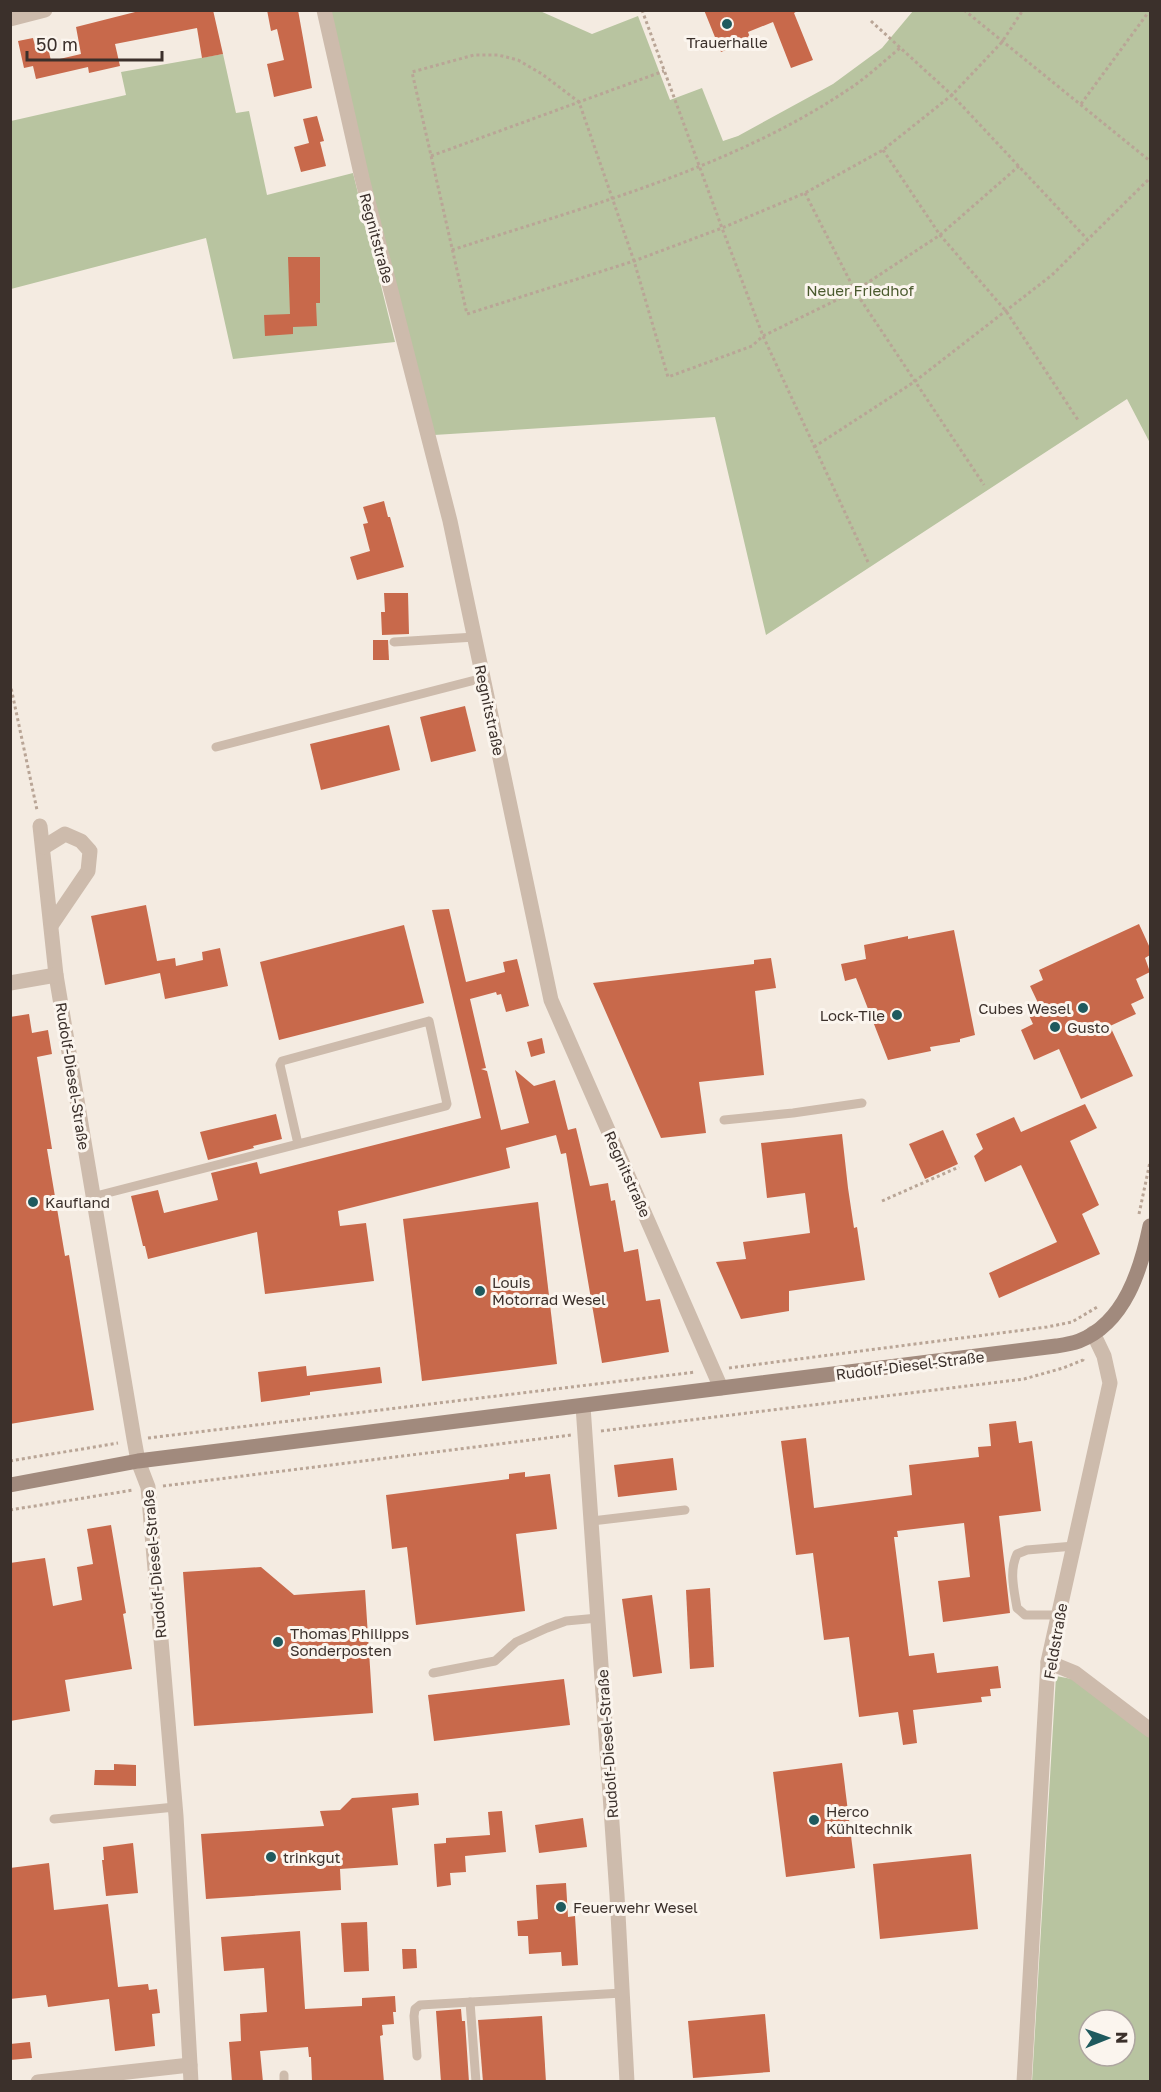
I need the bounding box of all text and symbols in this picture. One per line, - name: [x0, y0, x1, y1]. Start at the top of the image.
- marker: Trauerhalle: [720, 17, 734, 31]
- scale bar: [27, 24, 162, 62]
- text: 50 m: [36, 33, 78, 55]
- place label: Trauerhalle: [686, 33, 768, 51]
- street label: Regnitstraße: [356, 191, 398, 285]
- park label: Neuer Friedhof: [806, 281, 914, 299]
- street label: Regnitstraße: [472, 663, 509, 758]
- place label: Cubes Wesel: [978, 999, 1071, 1017]
- street label: Rudolf-Diesel-Straße: [52, 1001, 94, 1151]
- marker: Cubes Wesel: [1076, 1001, 1090, 1015]
- place label: Lock-Tile: [820, 1006, 885, 1024]
- marker: Lock-Tile: [890, 1008, 904, 1022]
- place label: Gusto: [1067, 1018, 1110, 1036]
- marker: Gusto: [1048, 1020, 1062, 1034]
- street label: Regnitstraße: [601, 1128, 655, 1220]
- place label: Kaufland: [45, 1193, 110, 1211]
- marker: Kaufland: [26, 1195, 40, 1209]
- place label: Louis Motorrad Wesel: [492, 1273, 606, 1308]
- marker: Louis Motorrad Wesel: [473, 1284, 487, 1298]
- street label: Rudolf-Diesel-Straße: [835, 1347, 986, 1383]
- street label: Rudolf-Diesel-Straße: [138, 1489, 169, 1639]
- street label: Feldstraße: [1039, 1601, 1071, 1680]
- place label: Thomas Philipps Sonderposten: [290, 1624, 409, 1659]
- marker: Thomas Philipps Sonderposten: [271, 1635, 285, 1649]
- street label: Rudolf-Diesel-Straße: [593, 1669, 621, 1819]
- place label: Herco Kühltechnik: [826, 1802, 913, 1837]
- marker: Herco Kühltechnik: [807, 1813, 821, 1827]
- place label: trinkgut: [283, 1848, 341, 1866]
- marker: trinkgut: [264, 1850, 278, 1864]
- place label: Feuerwehr Wesel: [573, 1898, 698, 1916]
- marker: Feuerwehr Wesel: [554, 1900, 568, 1914]
- north arrow: [1077, 2008, 1137, 2068]
- text: N: [1112, 2031, 1132, 2044]

